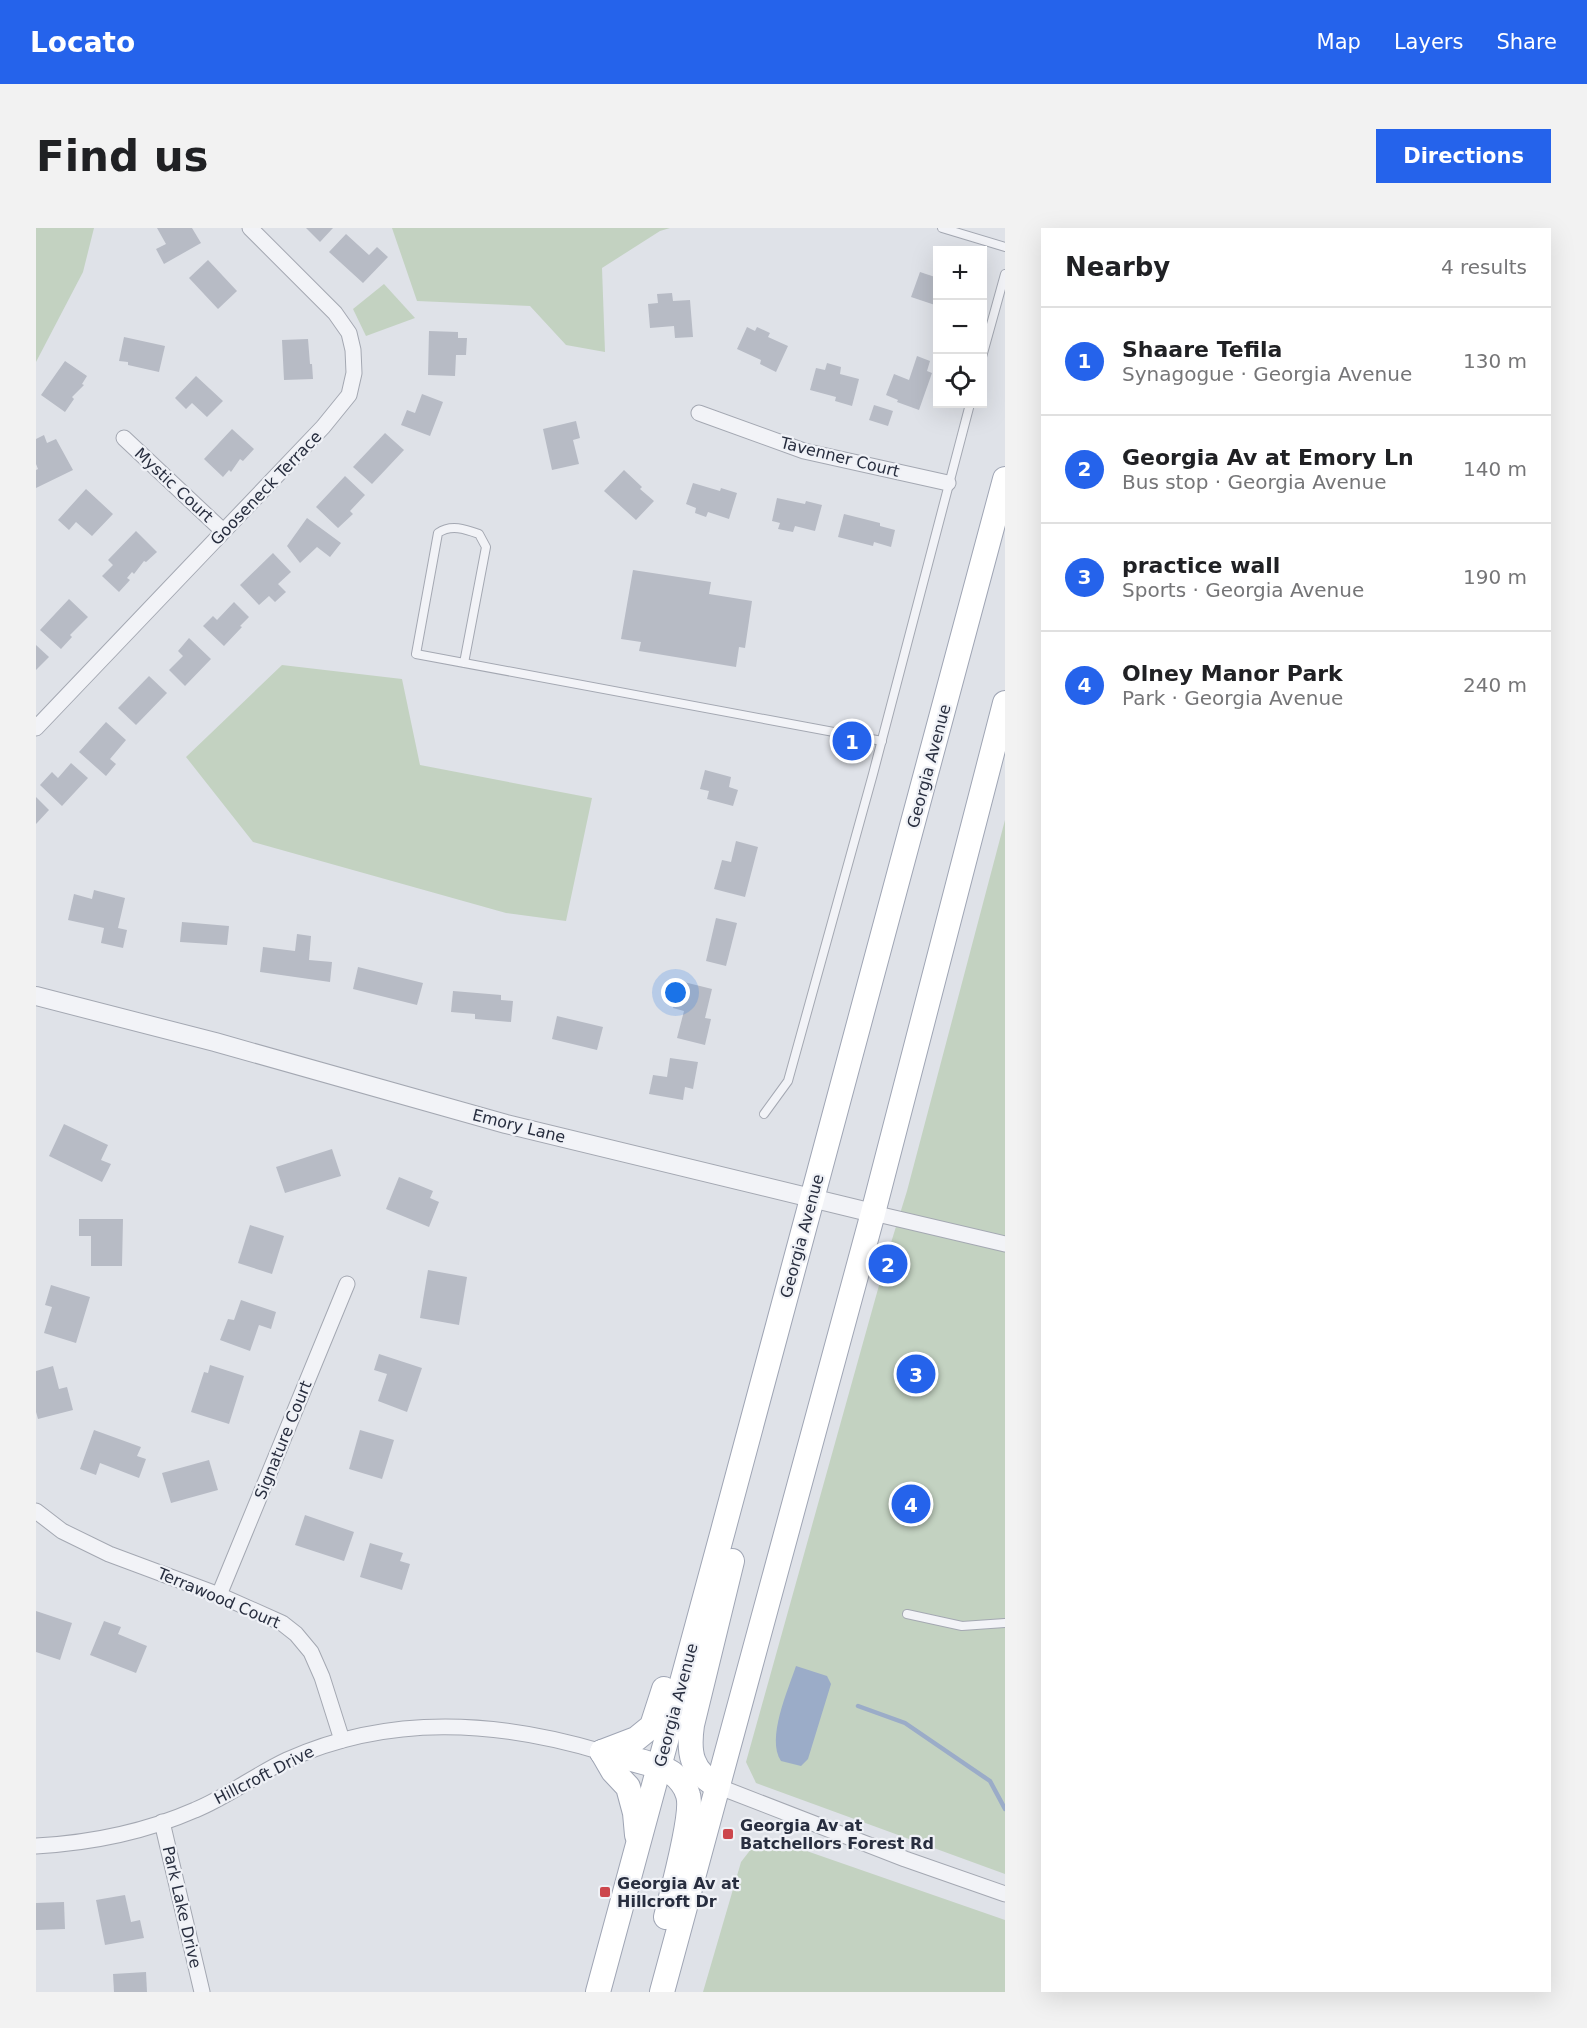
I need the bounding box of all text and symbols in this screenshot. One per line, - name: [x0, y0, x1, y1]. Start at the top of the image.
- text: Locato: [30, 26, 135, 59]
- text: Map: [1317, 30, 1361, 54]
- text: Layers: [1394, 30, 1463, 54]
- text: Share: [1496, 30, 1557, 54]
- button: Directions: [1376, 129, 1551, 183]
- text: Find us: [36, 132, 209, 181]
- map controls: [933, 246, 987, 408]
- button: +: [933, 246, 987, 300]
- text: Nearby: [1065, 252, 1170, 282]
- text: 4 results: [1441, 255, 1527, 279]
- button: −: [933, 300, 987, 354]
- text: Shaare Tefila: [1122, 337, 1282, 362]
- text: 1: [1078, 349, 1091, 373]
- text: 130 m: [1463, 349, 1527, 373]
- button: locate: [933, 354, 987, 408]
- text: Synagogue · Georgia Avenue: [1122, 362, 1412, 386]
- street label: Gooseneck Terrace: [207, 427, 325, 549]
- street label: Tavenner Court: [778, 433, 901, 481]
- street label: Mystic Court: [131, 444, 217, 526]
- text: Georgia Av at Emory Ln: [1122, 445, 1414, 470]
- text: 2: [1078, 457, 1091, 481]
- text: 140 m: [1463, 457, 1527, 481]
- text: Bus stop · Georgia Avenue: [1122, 470, 1387, 494]
- text: practice wall: [1122, 553, 1280, 578]
- text: 3: [1078, 565, 1091, 589]
- text: 190 m: [1463, 565, 1527, 589]
- text: Sports · Georgia Avenue: [1122, 578, 1364, 602]
- text: Olney Manor Park: [1122, 661, 1343, 686]
- text: 4: [1078, 673, 1091, 697]
- text: 240 m: [1463, 673, 1527, 697]
- text: Park · Georgia Avenue: [1122, 686, 1343, 710]
- street label: Georgia Avenue: [903, 702, 955, 830]
- pin: 1: [832, 718, 872, 764]
- your location: [661, 978, 690, 1007]
- street label: Emory Lane: [470, 1105, 568, 1147]
- street label: Georgia Avenue: [776, 1172, 828, 1300]
- pin: 2: [868, 1242, 908, 1286]
- pin: 3: [896, 1352, 936, 1396]
- street label: Signature Court: [251, 1378, 315, 1502]
- pin: 4: [892, 1482, 930, 1526]
- street label: Terrawood Court: [154, 1563, 283, 1632]
- street label: Georgia Avenue: [650, 1641, 702, 1769]
- street label: Hillcroft Drive: [211, 1742, 317, 1808]
- place label: Georgia Av at Batchellors Forest Rd: [740, 1816, 934, 1853]
- marker: Georgia Av at Batchellors Forest Rd: [721, 1827, 735, 1841]
- street label: Park Lake Drive: [159, 1844, 205, 1970]
- place label: Georgia Av at Hillcroft Dr: [617, 1874, 740, 1911]
- marker: Georgia Av at Hillcroft Dr: [598, 1885, 612, 1899]

